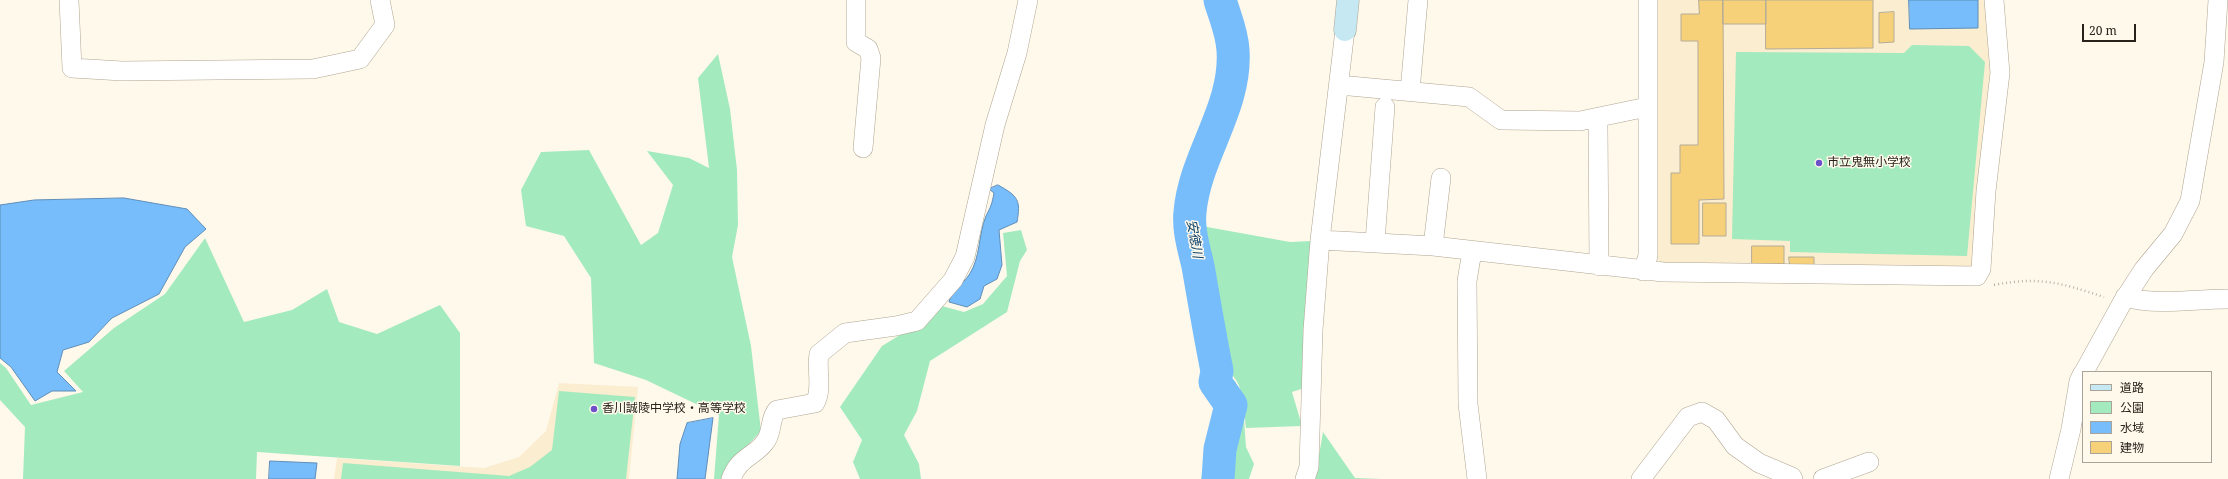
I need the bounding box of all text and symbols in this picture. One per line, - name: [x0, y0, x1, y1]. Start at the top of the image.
- scale bar: [2084, 16, 2138, 42]
- text: 20 m: [2089, 22, 2117, 39]
- place label: 市立鬼無小学校: [1827, 156, 1911, 170]
- marker: 市立鬼無小学校: [1814, 158, 1824, 168]
- water label: 安徳川: [1183, 218, 1205, 260]
- legend: [2082, 371, 2212, 463]
- text: 道路: [2120, 379, 2144, 396]
- text: 公園: [2120, 399, 2144, 416]
- place label: 香川誠陵中学校・高等学校: [602, 402, 746, 416]
- marker: 香川誠陵中学校・高等学校: [589, 404, 599, 414]
- text: 水域: [2120, 419, 2144, 436]
- text: 建物: [2120, 439, 2144, 456]

